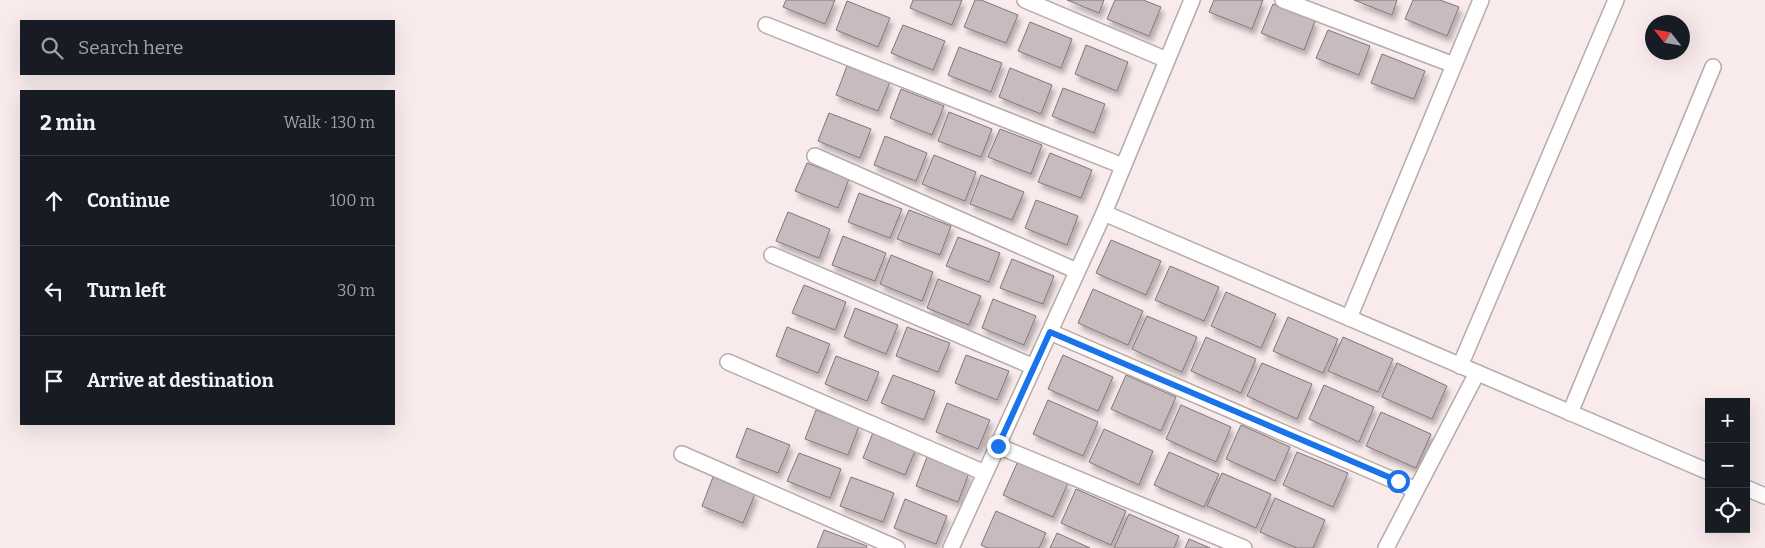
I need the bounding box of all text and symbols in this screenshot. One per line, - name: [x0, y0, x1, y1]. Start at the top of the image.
- north arrow: [1645, 15, 1690, 60]
- search box: [20, 20, 395, 75]
- icon: search: [38, 34, 66, 62]
- text: Search here: [78, 36, 183, 59]
- text: 2 min: [40, 110, 96, 136]
- text: Walk · 130 m: [283, 113, 375, 132]
- icon: ahead: [40, 187, 68, 215]
- text: Continue: [87, 189, 170, 212]
- text: 100 m: [330, 191, 375, 210]
- icon: left: [40, 277, 68, 305]
- text: Turn left: [87, 279, 166, 302]
- text: 30 m: [337, 281, 375, 300]
- icon: arrive: [40, 367, 68, 395]
- text: Arrive at destination: [87, 369, 274, 392]
- map controls: [1705, 398, 1750, 533]
- button: +: [1705, 398, 1750, 443]
- route end: [987, 435, 1010, 458]
- button: −: [1705, 443, 1750, 488]
- route start: [1387, 470, 1410, 493]
- button: locate: [1705, 488, 1750, 533]

